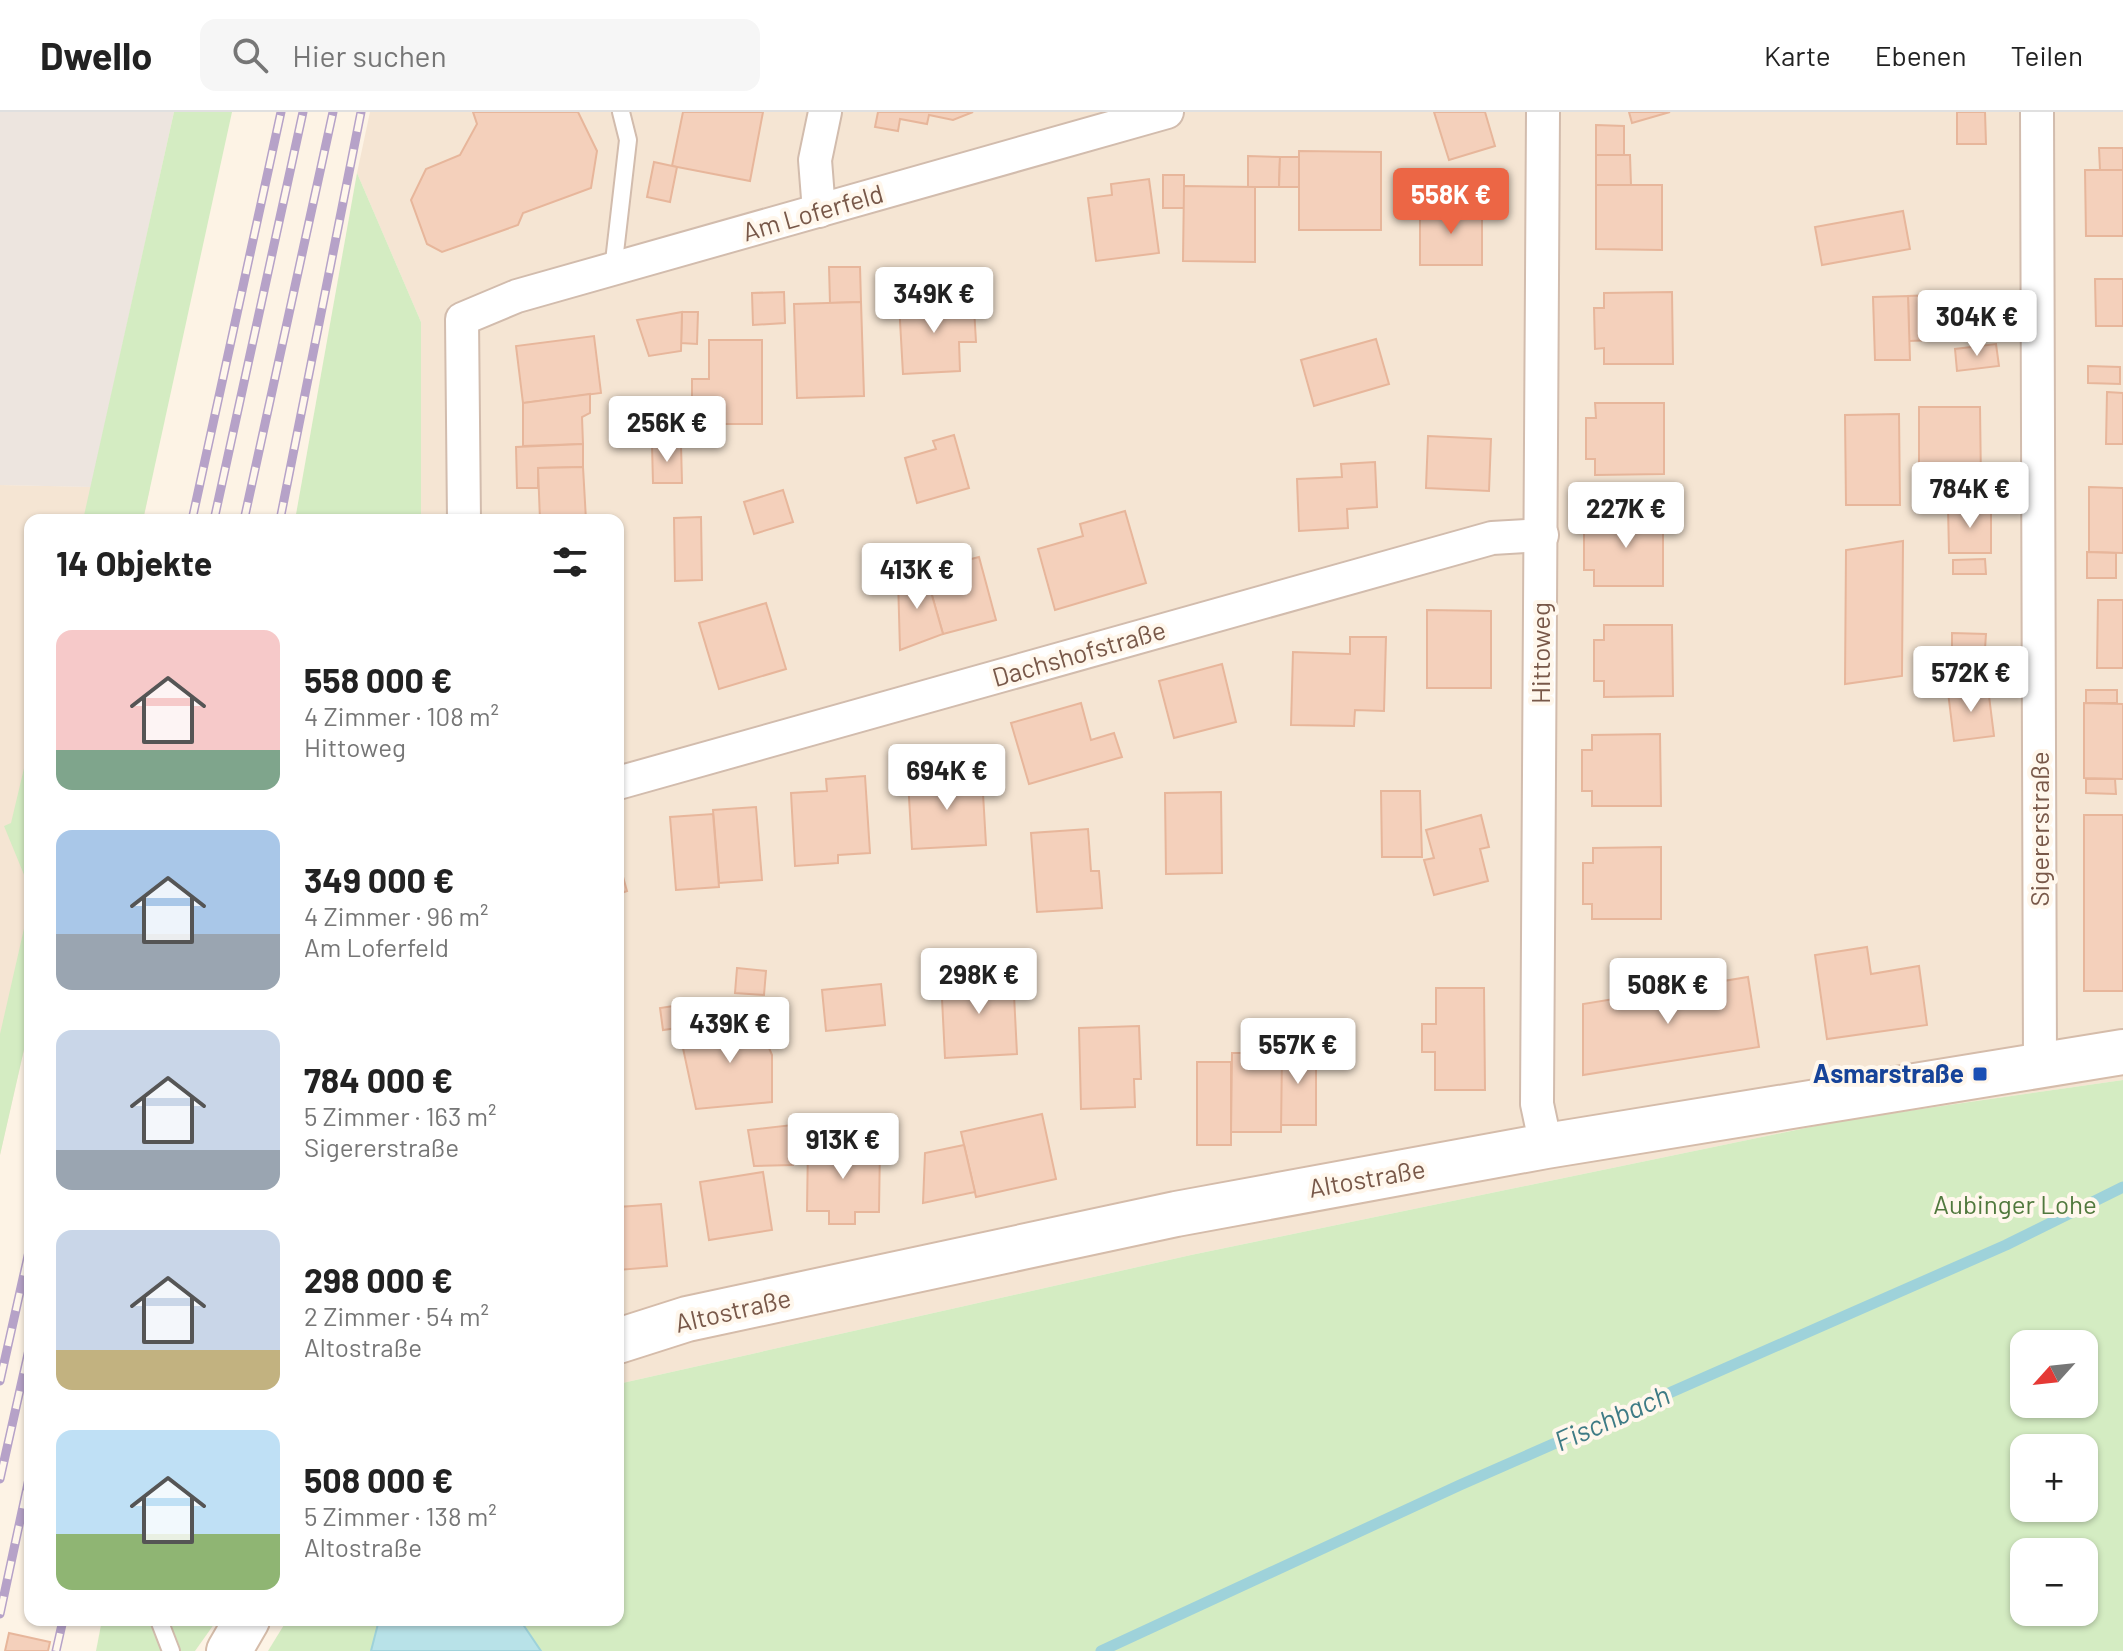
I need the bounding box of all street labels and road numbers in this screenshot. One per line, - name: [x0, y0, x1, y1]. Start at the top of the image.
- street label: Am Loferfeld: [739, 177, 887, 246]
- street label: Hittoweg: [1524, 602, 1555, 704]
- street label: Dachshofstraße: [988, 613, 1169, 692]
- street label: Sigererstraße: [2023, 751, 2054, 907]
- street label: Altostraße: [1306, 1152, 1428, 1203]
- street label: Altostraße: [672, 1281, 794, 1338]

